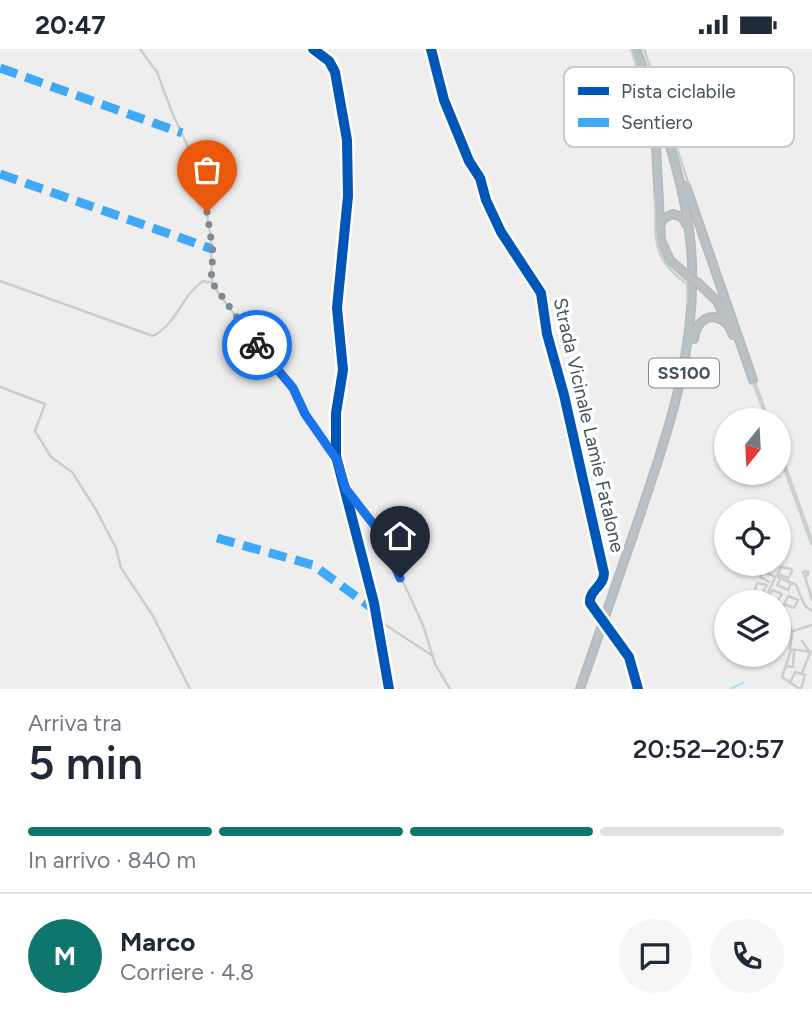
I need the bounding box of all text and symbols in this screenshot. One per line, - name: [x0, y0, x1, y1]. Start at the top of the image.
- text: 20:47: [35, 9, 106, 41]
- legend: [564, 67, 794, 147]
- text: Pista ciclabile: [621, 80, 736, 103]
- text: Sentiero: [621, 111, 693, 134]
- pin: [177, 140, 237, 212]
- icon: bag: [188, 151, 226, 189]
- street label: Strada Vicinale Lamie Fatalone: [549, 296, 629, 554]
- courier: [222, 310, 292, 380]
- icon: bike: [238, 326, 276, 364]
- road number: SS100: [649, 359, 719, 387]
- north arrow: [714, 408, 791, 485]
- map controls: [714, 408, 791, 667]
- button: locate: [714, 499, 791, 576]
- pin: [370, 506, 430, 578]
- icon: home: [381, 517, 419, 555]
- button: layers: [714, 590, 791, 667]
- text: Arriva tra: [28, 709, 122, 737]
- text: 20:52–20:57: [633, 733, 784, 765]
- text: 5 min: [28, 735, 143, 791]
- text: In arrivo · 840 m: [28, 846, 196, 874]
- button: chat: [618, 919, 692, 993]
- button: phone: [710, 919, 784, 993]
- text: Marco: [120, 926, 195, 958]
- text: M: [54, 940, 76, 972]
- text: Corriere · 4.8: [120, 958, 254, 986]

